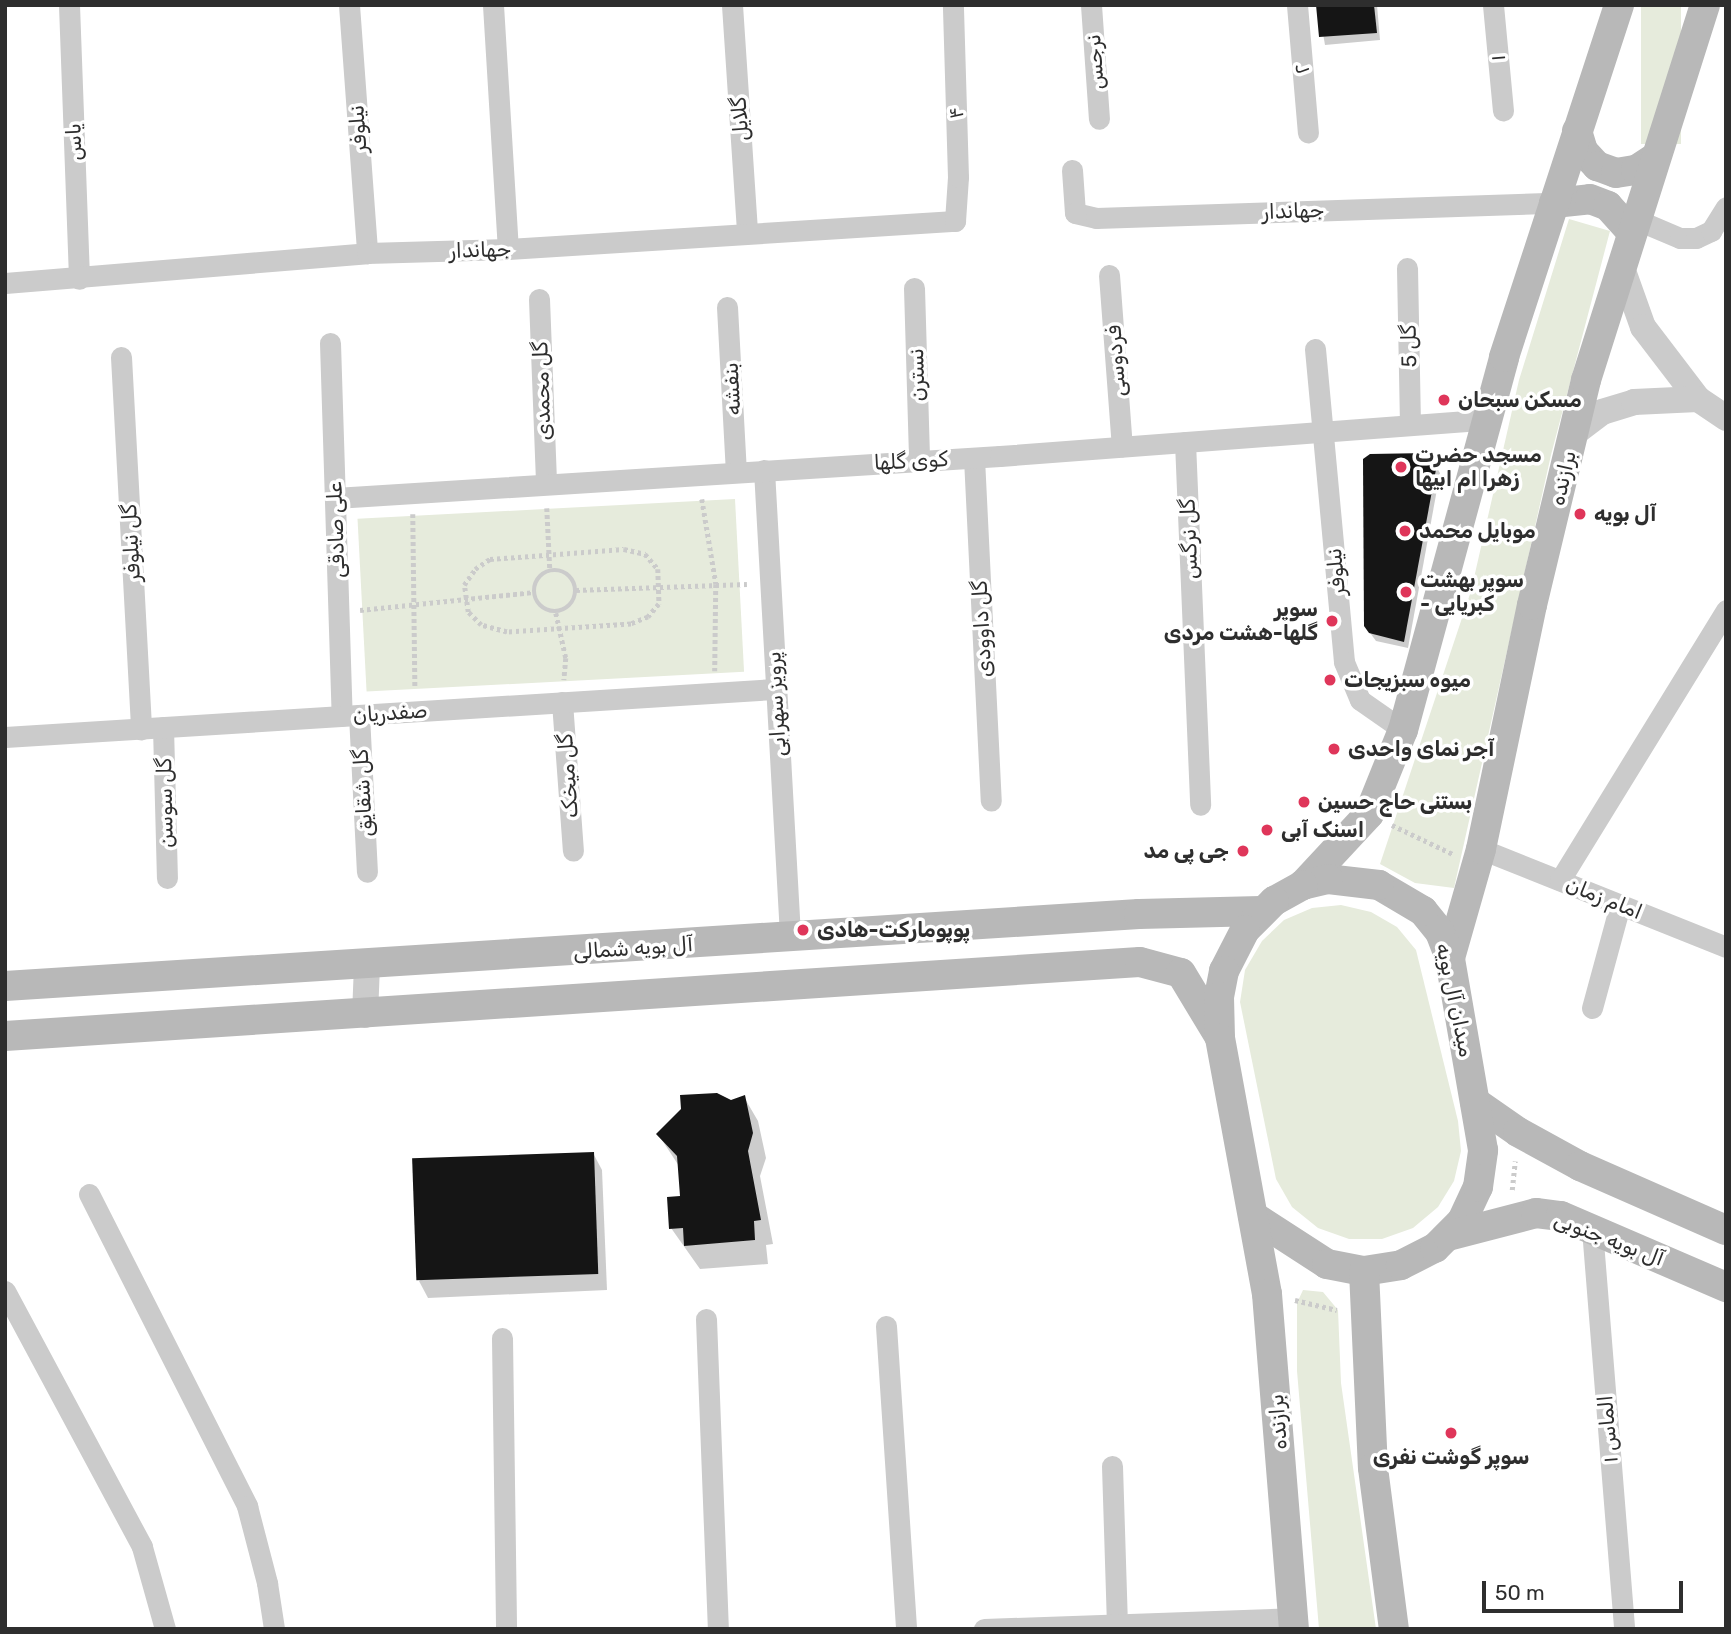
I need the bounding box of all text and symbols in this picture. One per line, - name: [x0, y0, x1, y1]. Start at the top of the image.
- street label: نرجس: [1080, 33, 1110, 91]
- street label: ۱: [1485, 54, 1511, 62]
- street label: ۲: [1289, 63, 1315, 75]
- street label: گلایل: [726, 96, 754, 142]
- street label: نیلوفر: [344, 104, 372, 154]
- street label: ۴: [943, 107, 969, 119]
- street label: یاس: [61, 123, 87, 161]
- street label: جهاندار: [1261, 197, 1325, 225]
- street label: جهاندار: [448, 236, 512, 264]
- street label: فردوسی: [1101, 324, 1131, 398]
- street label: گل 5: [1396, 324, 1422, 368]
- street label: گل محمدی: [528, 341, 556, 441]
- street label: نسترن: [903, 348, 931, 402]
- street label: بنفشه: [718, 362, 746, 416]
- place label: مسکن سبحان: [1458, 387, 1582, 413]
- marker: مسکن سبحان: [1436, 392, 1452, 408]
- place label: مسجد حضرت زهرا ام ابیها: [1415, 442, 1542, 492]
- street label: کوی گلها: [873, 446, 949, 476]
- street label: برازنده: [1544, 448, 1582, 508]
- marker: مسجد حضرت زهرا ام ابیها: [1393, 459, 1409, 475]
- street label: علی صادقی: [322, 481, 350, 579]
- street label: گل نرگس: [1175, 498, 1203, 580]
- place label: آل بویه: [1594, 501, 1656, 527]
- street label: گل نیلوفر: [116, 503, 146, 583]
- marker: آل بویه: [1572, 506, 1588, 522]
- place label: موبایل محمد: [1419, 518, 1536, 544]
- marker: موبایل محمد: [1397, 523, 1413, 539]
- street label: نیلوفر: [1321, 547, 1351, 597]
- place label: سوپر بهشت - کبریایی: [1420, 567, 1524, 617]
- street label: گل داوودی: [967, 580, 997, 678]
- marker: سوپر بهشت - کبریایی: [1398, 584, 1414, 600]
- place label: سوپر گلها-هشت مردی: [1164, 596, 1318, 646]
- marker: سوپر گلها-هشت مردی: [1324, 613, 1340, 629]
- street label: پرویز سهرابی: [761, 651, 791, 757]
- place label: میوه سبزیجات: [1344, 667, 1471, 693]
- marker: میوه سبزیجات: [1322, 672, 1338, 688]
- street label: صفدریان: [352, 698, 428, 728]
- street label: گل میخک: [552, 733, 584, 819]
- place label: آجر نمای واحدی: [1348, 736, 1495, 762]
- marker: آجر نمای واحدی: [1326, 741, 1342, 757]
- street label: گل شقایق: [348, 748, 378, 838]
- street label: گل سوسن: [152, 758, 178, 848]
- place label: بستنی حاج حسین: [1318, 789, 1472, 815]
- marker: بستنی حاج حسین: [1296, 794, 1312, 810]
- place label: اسنک آبی: [1281, 817, 1364, 843]
- marker: اسنک آبی: [1259, 822, 1275, 838]
- place label: جی پی مد: [1144, 838, 1229, 864]
- marker: جی پی مد: [1235, 843, 1251, 859]
- street label: امام زمان: [1562, 871, 1646, 925]
- place label: پوپومارکت-هادی: [817, 917, 970, 943]
- marker: پوپومارکت-هادی: [795, 922, 811, 938]
- street label: آل بویه شمالی: [572, 931, 694, 965]
- street label: میدان آل بویه: [1431, 941, 1479, 1059]
- street label: آل بویه جنوبی: [1550, 1206, 1668, 1272]
- street label: برازنده: [1263, 1393, 1293, 1451]
- street label: الماس ۱: [1592, 1394, 1624, 1464]
- marker: سوپر گوشت نفری: [1443, 1425, 1459, 1441]
- place label: سوپر گوشت نفری: [1373, 1444, 1529, 1470]
- scale bar: [1486, 1568, 1687, 1612]
- text: 50 m: [1495, 1580, 1545, 1605]

